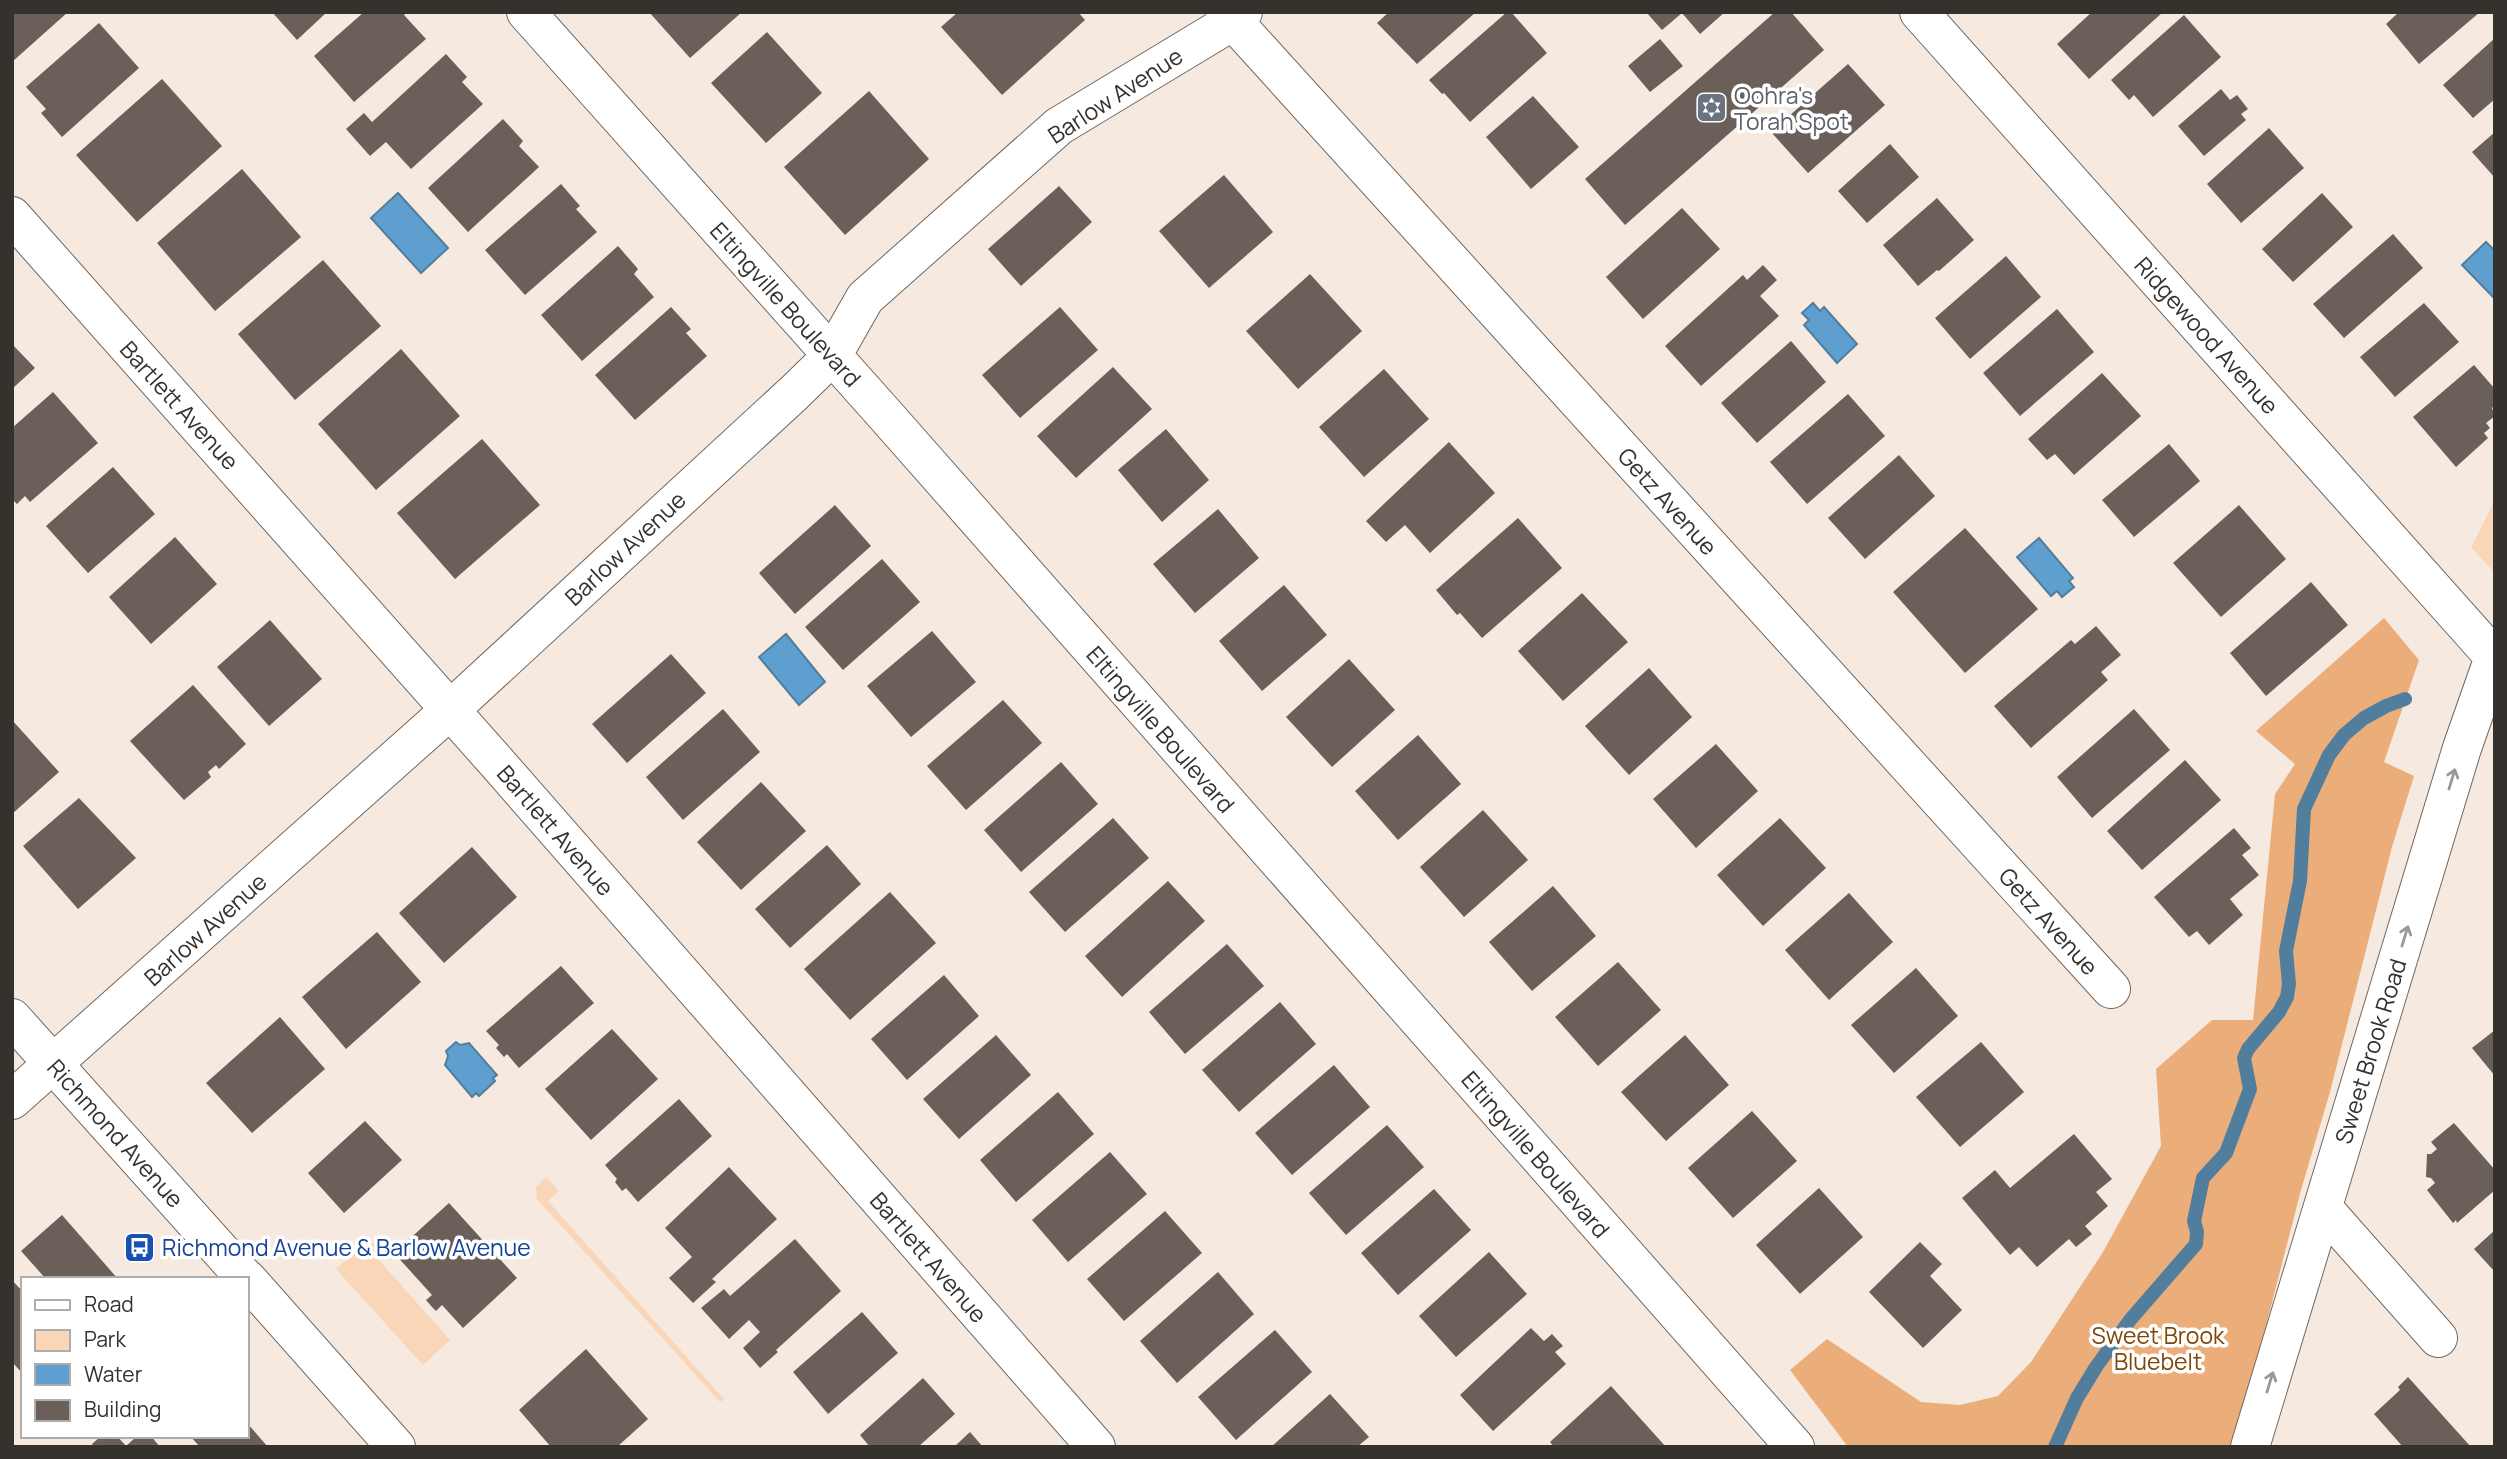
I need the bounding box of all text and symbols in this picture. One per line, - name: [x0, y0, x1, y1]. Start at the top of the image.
- street label: Barlow Avenue: [1041, 39, 1189, 151]
- place label: Oohra's Torah Spot: [1734, 79, 1849, 137]
- synagogue icon: Oohra's Torah Spot: [1694, 91, 1728, 125]
- street label: Eltingville Boulevard: [703, 215, 869, 393]
- street label: Ridgewood Avenue: [2128, 249, 2286, 421]
- street label: Bartlett Avenue: [113, 334, 247, 476]
- street label: Getz Avenue: [1611, 440, 1725, 562]
- street label: Barlow Avenue: [558, 484, 692, 612]
- street label: Eltingville Boulevard: [1080, 639, 1242, 819]
- street label: Bartlett Avenue: [490, 758, 622, 902]
- one-way arrow: [2447, 768, 2460, 790]
- street label: Getz Avenue: [1992, 860, 2106, 982]
- street label: Barlow Avenue: [137, 865, 273, 993]
- one-way arrow: [2400, 925, 2413, 947]
- street label: Sweet Brook Road: [2327, 955, 2413, 1147]
- street label: Richmond Avenue: [41, 1052, 191, 1214]
- street label: Eltingville Boulevard: [1455, 1064, 1617, 1244]
- street label: Bartlett Avenue: [863, 1185, 995, 1329]
- bus stop icon: Richmond Avenue & Barlow Avenue: [122, 1230, 156, 1264]
- place label: Richmond Avenue & Barlow Avenue: [162, 1231, 531, 1263]
- legend: [21, 1277, 248, 1438]
- text: Road: [84, 1290, 134, 1318]
- park label: Sweet Brook Bluebelt: [2092, 1319, 2225, 1377]
- text: Park: [84, 1325, 126, 1353]
- text: Water: [84, 1360, 143, 1388]
- one-way arrow: [2265, 1371, 2278, 1393]
- text: Building: [84, 1395, 161, 1423]

